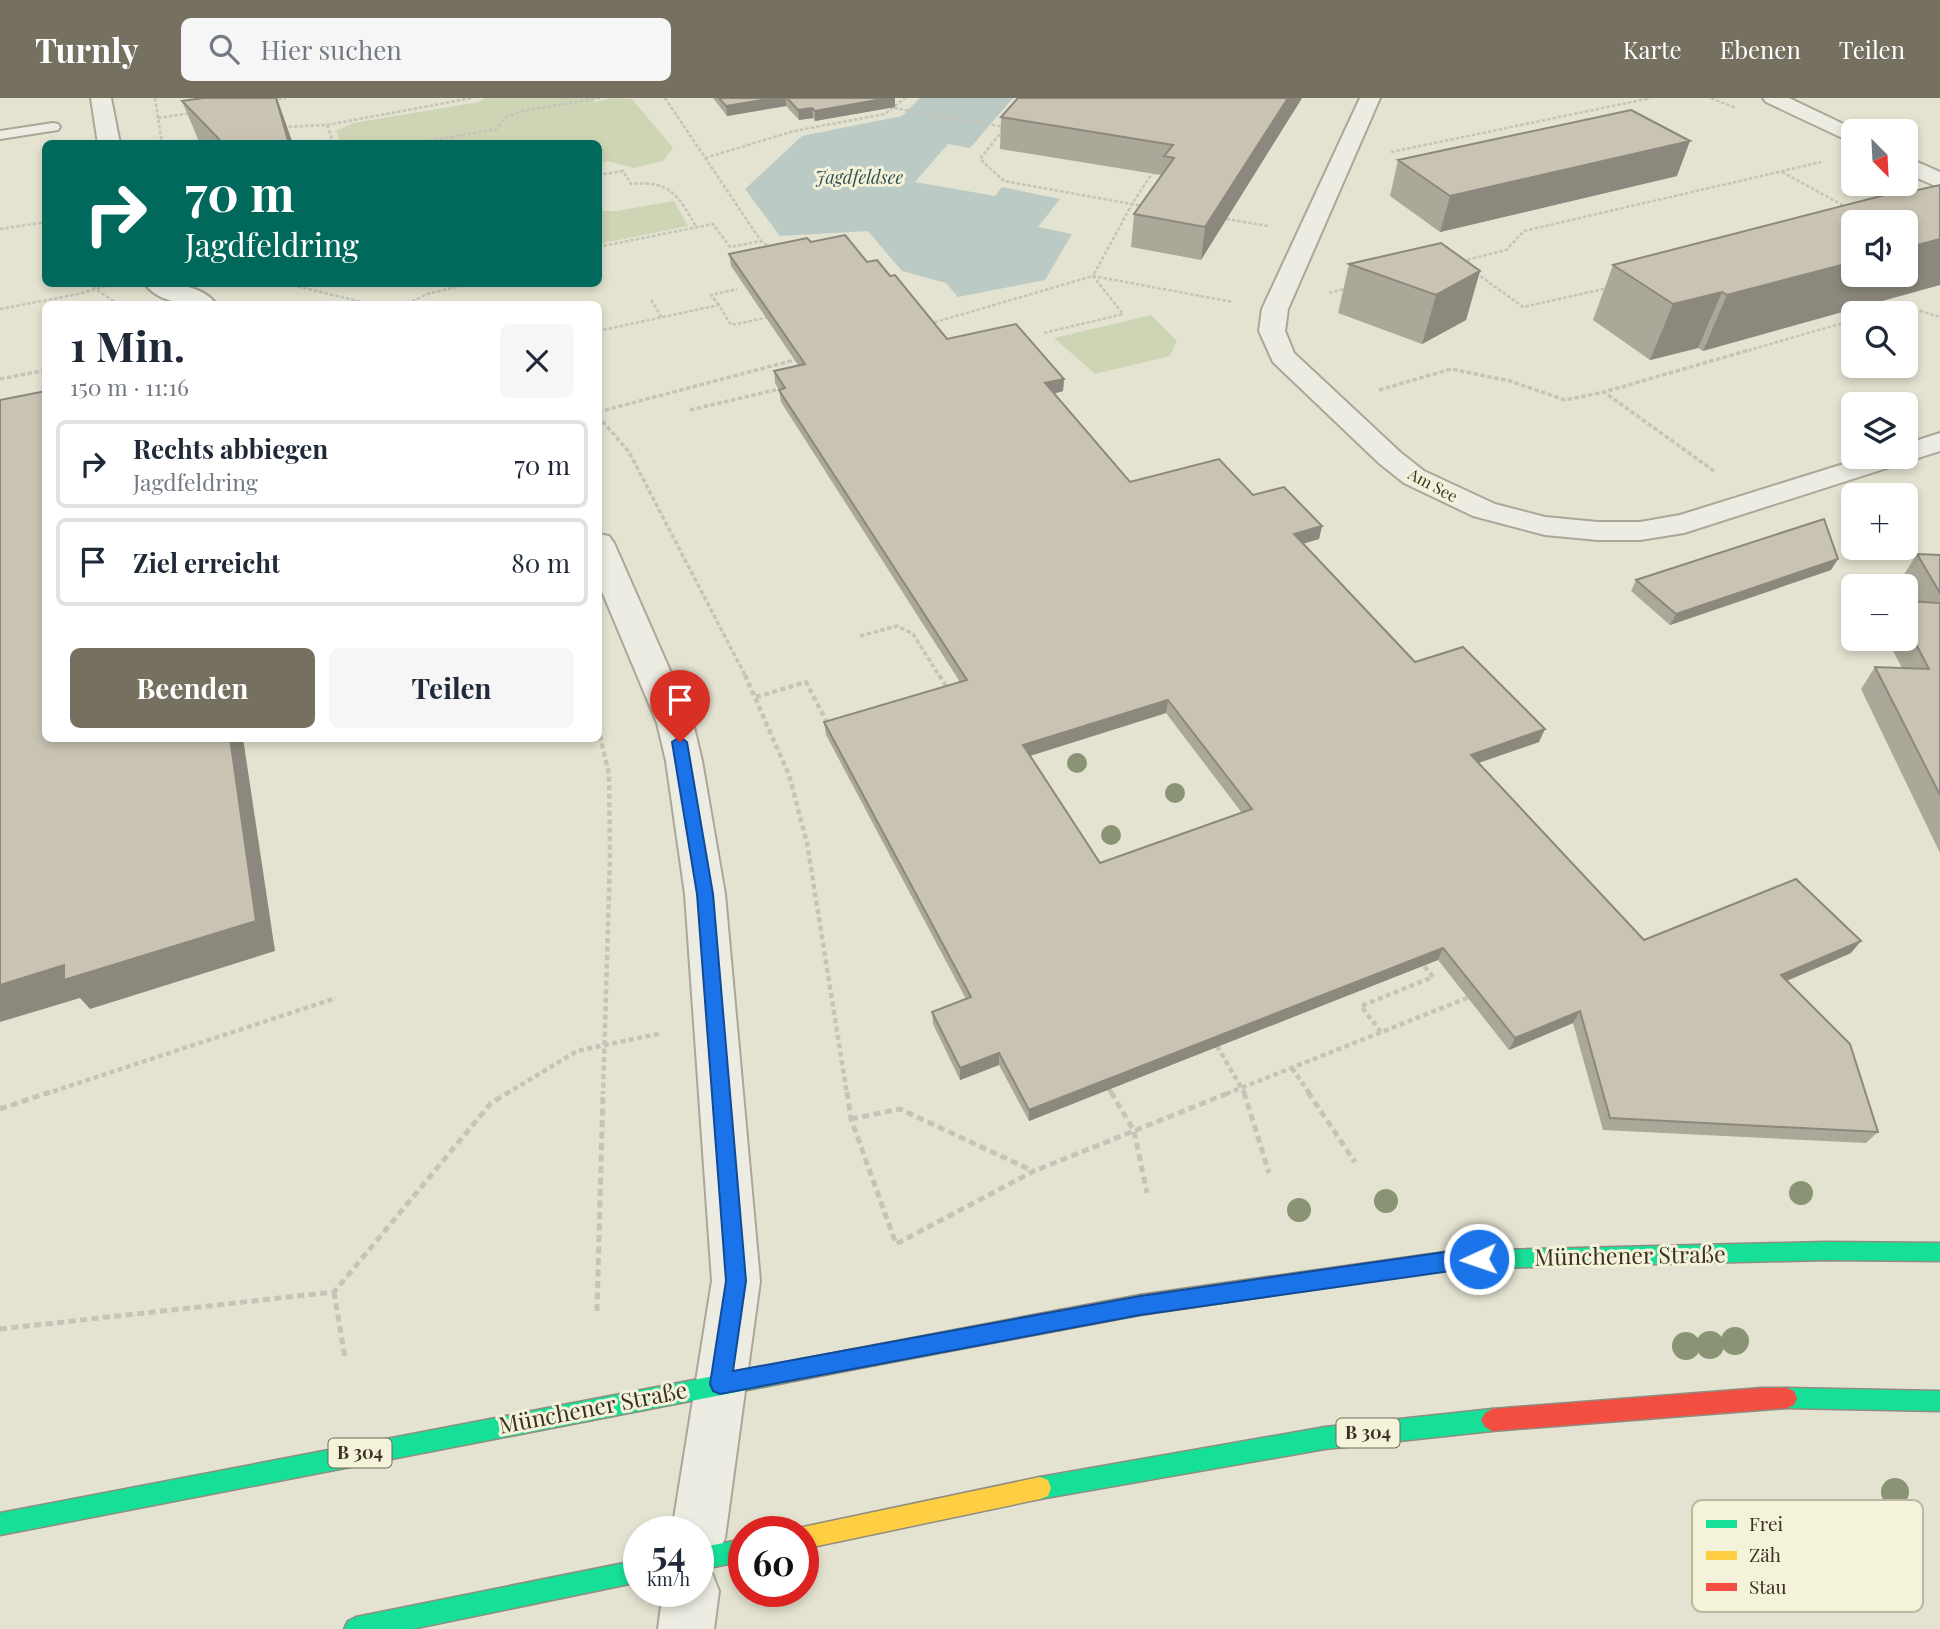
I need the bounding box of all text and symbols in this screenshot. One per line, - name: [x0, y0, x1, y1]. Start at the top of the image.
- search box: [181, 18, 671, 81]
- text: Turnly: [35, 27, 139, 71]
- icon: search: [205, 30, 243, 68]
- text: Hier suchen: [261, 32, 402, 67]
- text: Karte: [1623, 33, 1682, 65]
- text: Ebenen: [1720, 33, 1801, 65]
- text: Teilen: [1839, 33, 1905, 65]
- north arrow: [1841, 119, 1918, 196]
- map controls: [1841, 119, 1918, 651]
- text: 70 m: [185, 159, 295, 224]
- water label: Jagdfeldsee: [815, 165, 903, 189]
- icon: right: [70, 168, 161, 259]
- button: sound: [1841, 210, 1918, 287]
- text: Jagdfeldring: [185, 222, 359, 265]
- button: search: [1841, 301, 1918, 378]
- text: 1 Min.: [70, 317, 185, 373]
- button: close: [500, 324, 574, 398]
- text: 150 m · 11:16: [70, 371, 189, 402]
- button: layers: [1841, 392, 1918, 469]
- text: Rechts abbiegen: [133, 431, 328, 466]
- icon: right: [74, 445, 112, 483]
- text: 70 m: [514, 447, 570, 482]
- street label: Am See: [1404, 462, 1462, 506]
- text: Jagdfeldring: [133, 466, 258, 497]
- button: +: [1841, 483, 1918, 560]
- icon: arrive: [74, 543, 112, 581]
- text: Ziel erreicht: [133, 545, 280, 580]
- text: 80 m: [511, 545, 570, 580]
- button: −: [1841, 574, 1918, 651]
- button: Beenden: [70, 648, 315, 728]
- button: Teilen: [329, 648, 574, 728]
- pin: [650, 670, 710, 742]
- icon: arrive: [661, 681, 699, 719]
- position arrow: [1442, 1222, 1516, 1296]
- street label: Münchener Straße: [1534, 1237, 1726, 1272]
- street label: Münchener Straße: [496, 1373, 690, 1440]
- road number: B 304: [1336, 1418, 1400, 1448]
- road number: B 304: [328, 1438, 392, 1468]
- legend: [1692, 1500, 1923, 1612]
- text: Frei: [1749, 1510, 1784, 1536]
- speed limit sign: 60: [728, 1516, 819, 1607]
- text: 54: [651, 1529, 686, 1576]
- text: Zäh: [1749, 1541, 1781, 1567]
- text: km/h: [647, 1567, 690, 1591]
- text: Stau: [1749, 1573, 1787, 1599]

